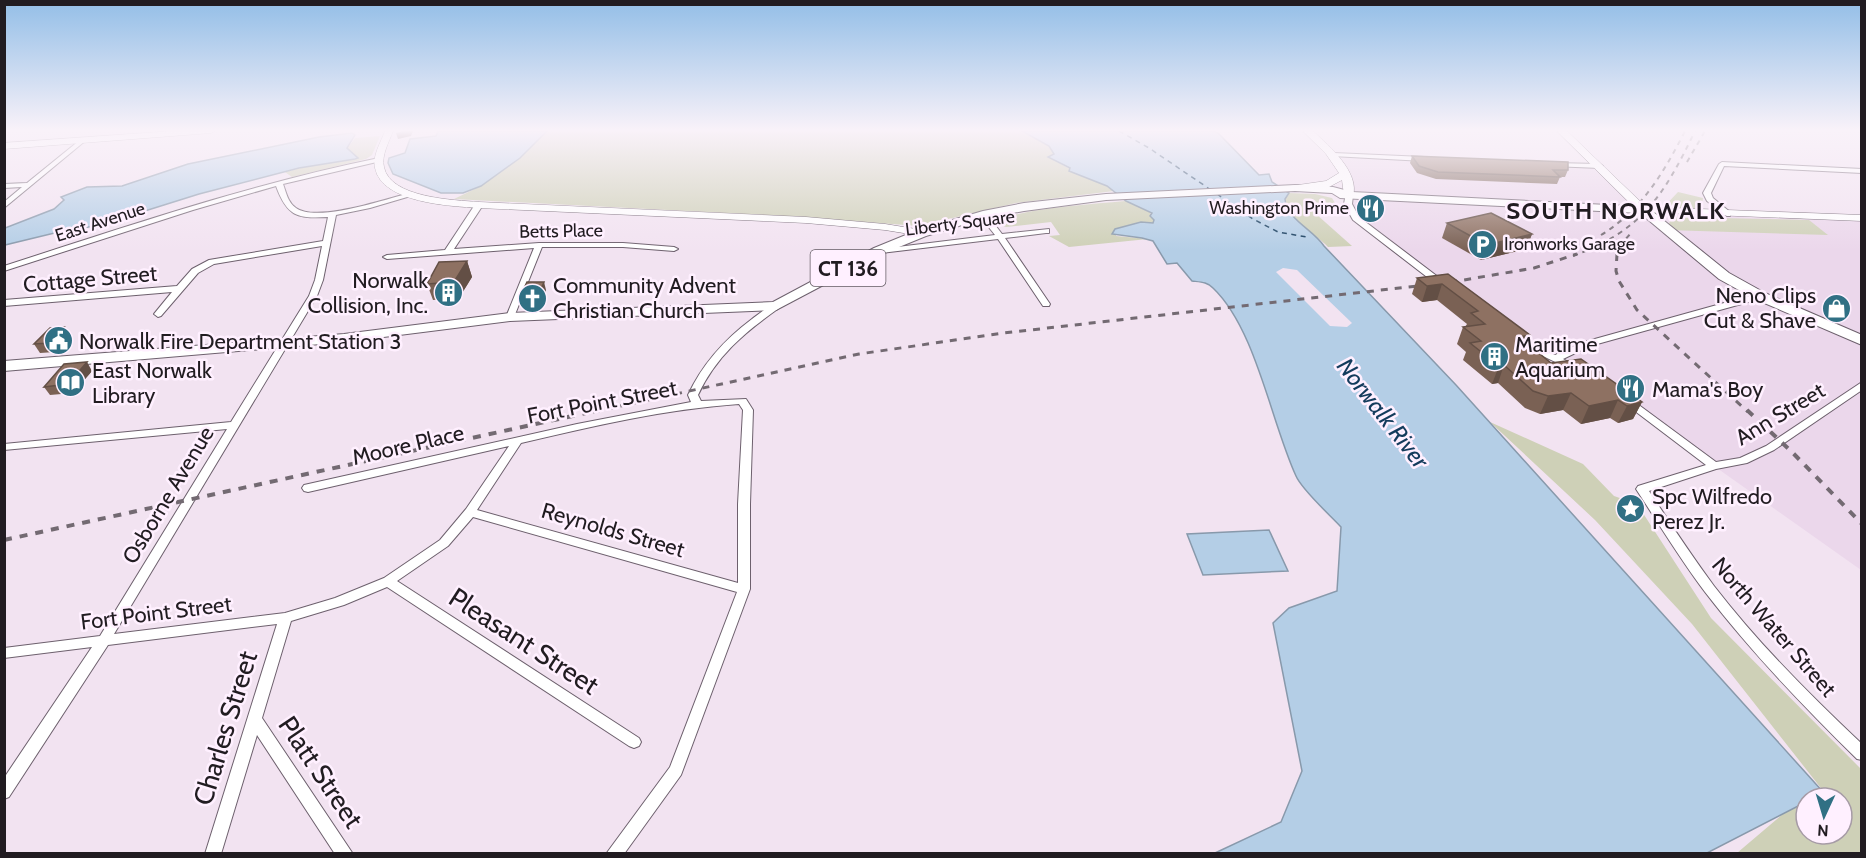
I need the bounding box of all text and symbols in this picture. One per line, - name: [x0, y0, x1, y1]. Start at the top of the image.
- restaurant icon: Washington Prime: [1354, 192, 1386, 224]
- district label: SOUTH NORWALK: [1506, 196, 1726, 225]
- street label: East Avenue: [52, 197, 148, 247]
- place label: Washington Prime: [1209, 197, 1349, 219]
- street label: Liberty Square: [904, 205, 1016, 241]
- street label: Betts Place: [519, 219, 603, 243]
- parking icon: Ironworks Garage: [1467, 228, 1499, 260]
- place label: Ironworks Garage: [1504, 233, 1635, 255]
- road number: CT 136: [810, 250, 886, 286]
- street label: Cottage Street: [22, 260, 159, 298]
- place label: Norwalk Collision, Inc.: [307, 267, 428, 319]
- place label: Community Advent Christian Church: [553, 272, 736, 324]
- building icon: Norwalk Collision, Inc.: [433, 277, 465, 309]
- church icon: Community Advent Christian Church: [516, 282, 548, 314]
- place label: Neno Clips Cut & Shave: [1704, 282, 1816, 334]
- shop icon: Neno Clips Cut & Shave: [1821, 292, 1853, 324]
- public building icon: Norwalk Fire Department Station 3: [42, 325, 74, 357]
- place label: Norwalk Fire Department Station 3: [79, 328, 402, 355]
- place label: Maritime Aquarium: [1515, 331, 1605, 383]
- building icon: Maritime Aquarium: [1478, 341, 1510, 373]
- water label: Norwalk River: [1331, 352, 1436, 475]
- place label: East Norwalk Library: [92, 357, 212, 409]
- library icon: East Norwalk Library: [55, 367, 87, 399]
- restaurant icon: Mama's Boy: [1615, 373, 1647, 405]
- street label: Fort Point Street: [525, 374, 680, 430]
- place label: Mama's Boy: [1652, 376, 1763, 403]
- street label: Ann Street: [1730, 376, 1830, 451]
- street label: Moore Place: [349, 419, 467, 471]
- street label: Osborne Avenue: [116, 421, 220, 569]
- place label: Spc Wilfredo Perez Jr.: [1652, 483, 1772, 535]
- place icon: Spc Wilfredo Perez Jr.: [1615, 493, 1647, 525]
- street label: Reynolds Street: [538, 497, 688, 563]
- street label: North Water Street: [1706, 552, 1842, 703]
- street label: Pleasant Street: [443, 580, 605, 702]
- street label: Fort Point Street: [79, 590, 234, 636]
- street label: Charles Street: [186, 647, 264, 809]
- street label: Platt Street: [272, 710, 370, 834]
- north arrow: [1794, 786, 1854, 846]
- text: N: [1817, 821, 1829, 840]

